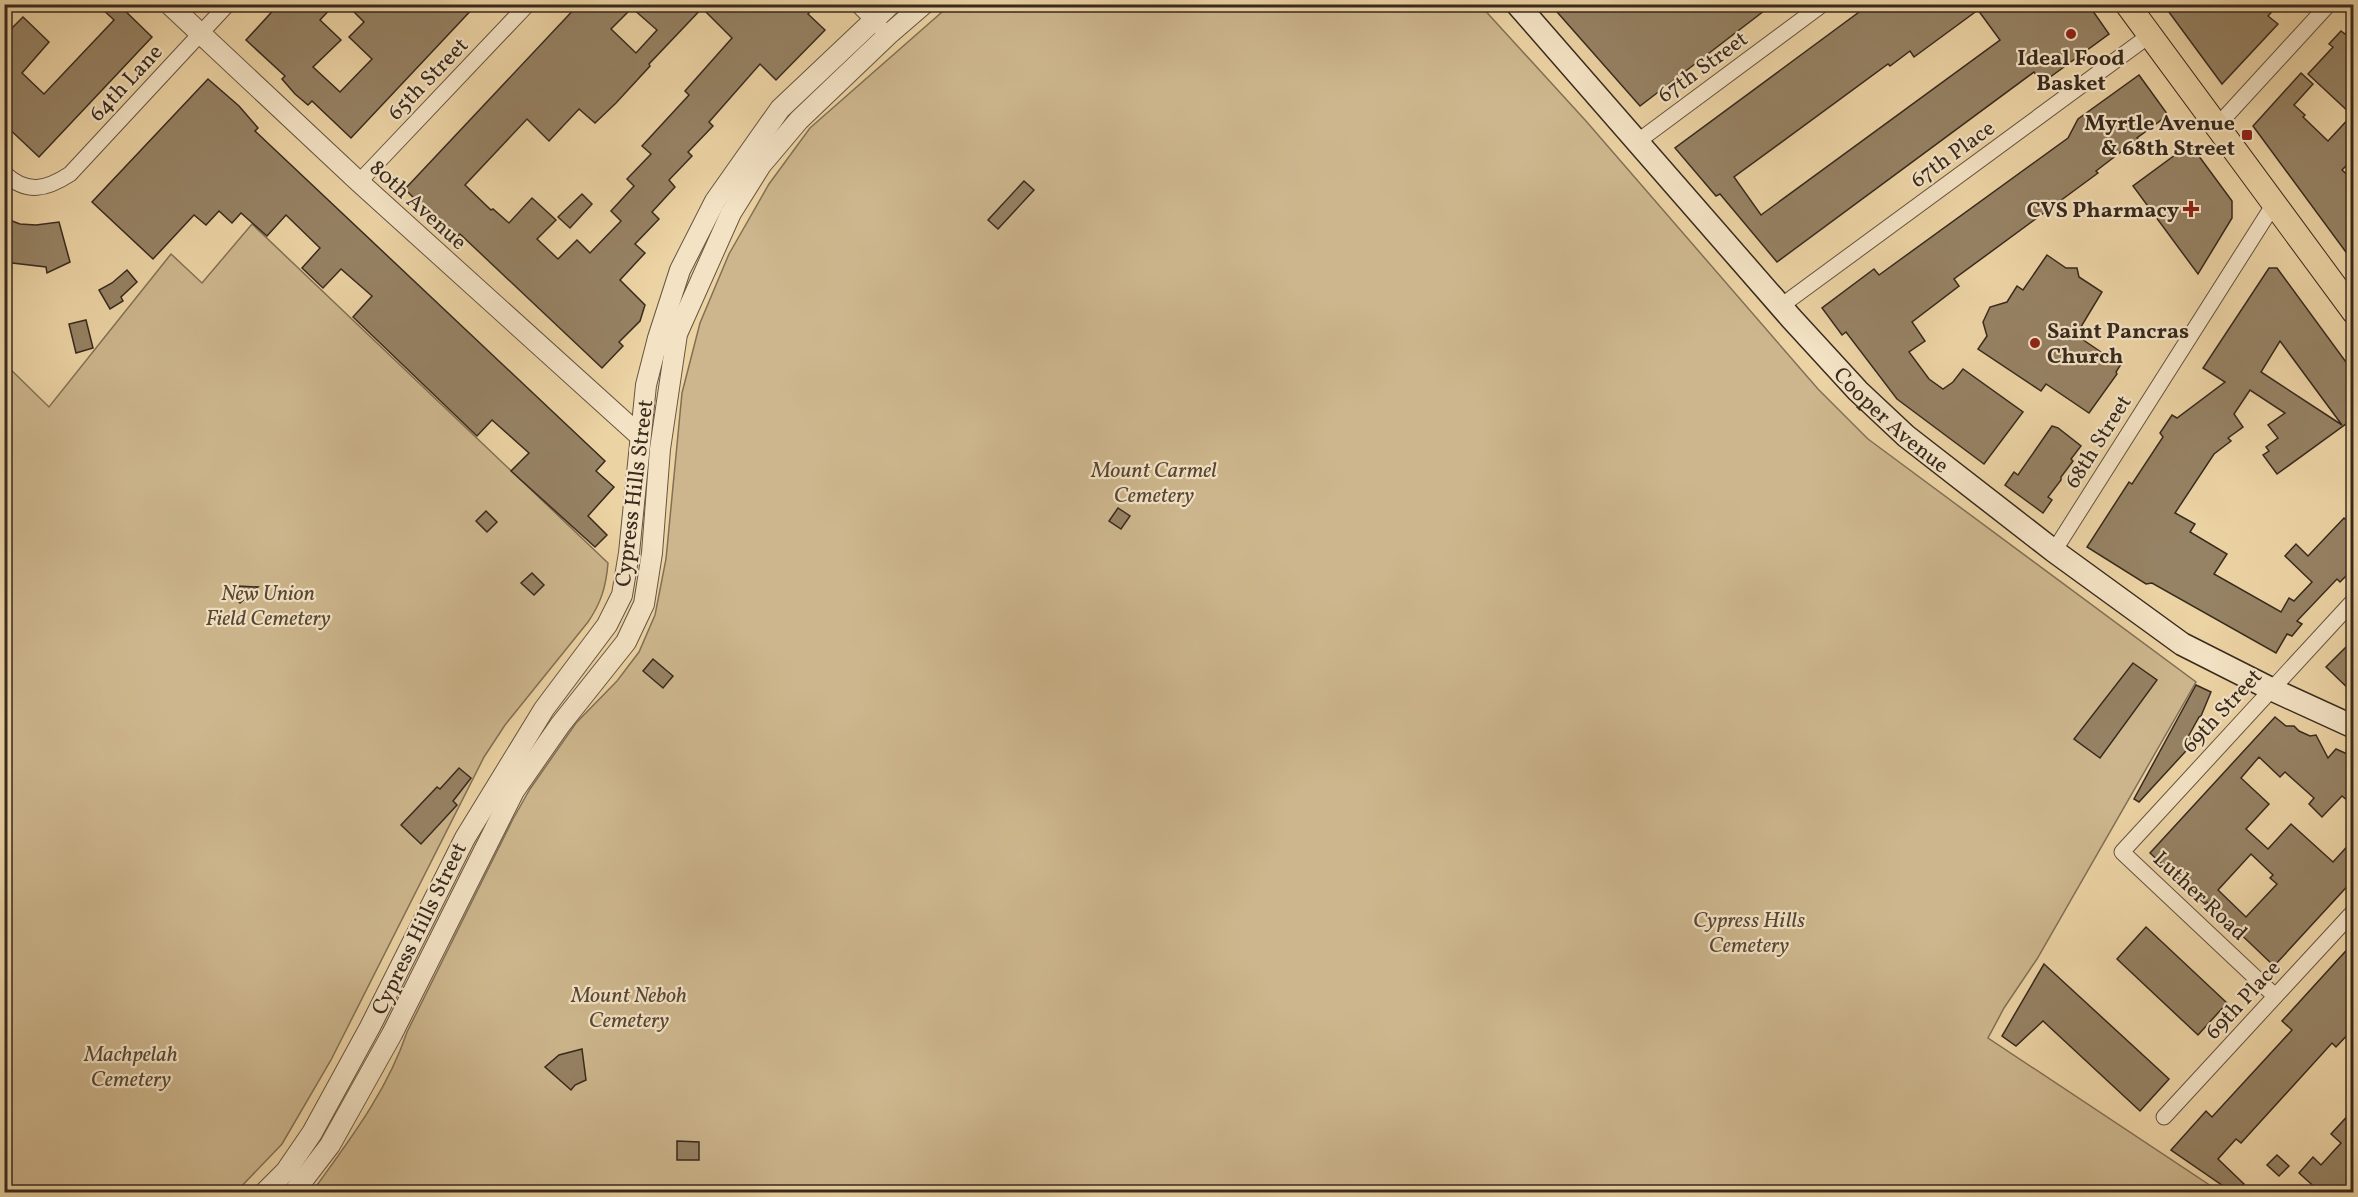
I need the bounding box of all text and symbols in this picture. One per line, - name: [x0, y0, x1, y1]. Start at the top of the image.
- street label: 67th Street: [1652, 25, 1755, 111]
- marker: Ideal Food Basket: [2064, 27, 2078, 41]
- street label: 65th Street: [381, 31, 476, 128]
- street label: 64th Lane: [83, 38, 171, 129]
- place label: Ideal Food Basket: [2017, 44, 2125, 100]
- place label: Myrtle Avenue & 68th Street: [2084, 109, 2235, 165]
- street label: 67th Place: [1905, 114, 2002, 196]
- marker: Myrtle Avenue & 68th Street: [2240, 128, 2254, 142]
- street label: 80th Avenue: [362, 154, 473, 258]
- place label: CVS Pharmacy: [2026, 196, 2180, 227]
- marker: CVS Pharmacy: [2184, 202, 2198, 216]
- place label: Saint Pancras Church: [2047, 317, 2189, 373]
- marker: Saint Pancras Church: [2028, 336, 2042, 350]
- street label: Cooper Avenue: [1825, 361, 1955, 482]
- street label: 68th Street: [2058, 389, 2140, 495]
- street label: Cypress Hills Street: [609, 397, 662, 589]
- park label: Mount Carmel Cemetery: [1090, 456, 1217, 512]
- park label: New Union Field Cemetery: [205, 579, 331, 635]
- street label: 69th Street: [2176, 662, 2270, 761]
- street label: Cypress Hills Street: [365, 837, 476, 1021]
- street label: Luther Road: [2145, 845, 2253, 949]
- park label: Cypress Hills Cemetery: [1693, 906, 1805, 962]
- street label: 69th Place: [2199, 954, 2289, 1047]
- park label: Mount Neboh Cemetery: [570, 981, 687, 1037]
- park label: Machpelah Cemetery: [83, 1040, 178, 1096]

